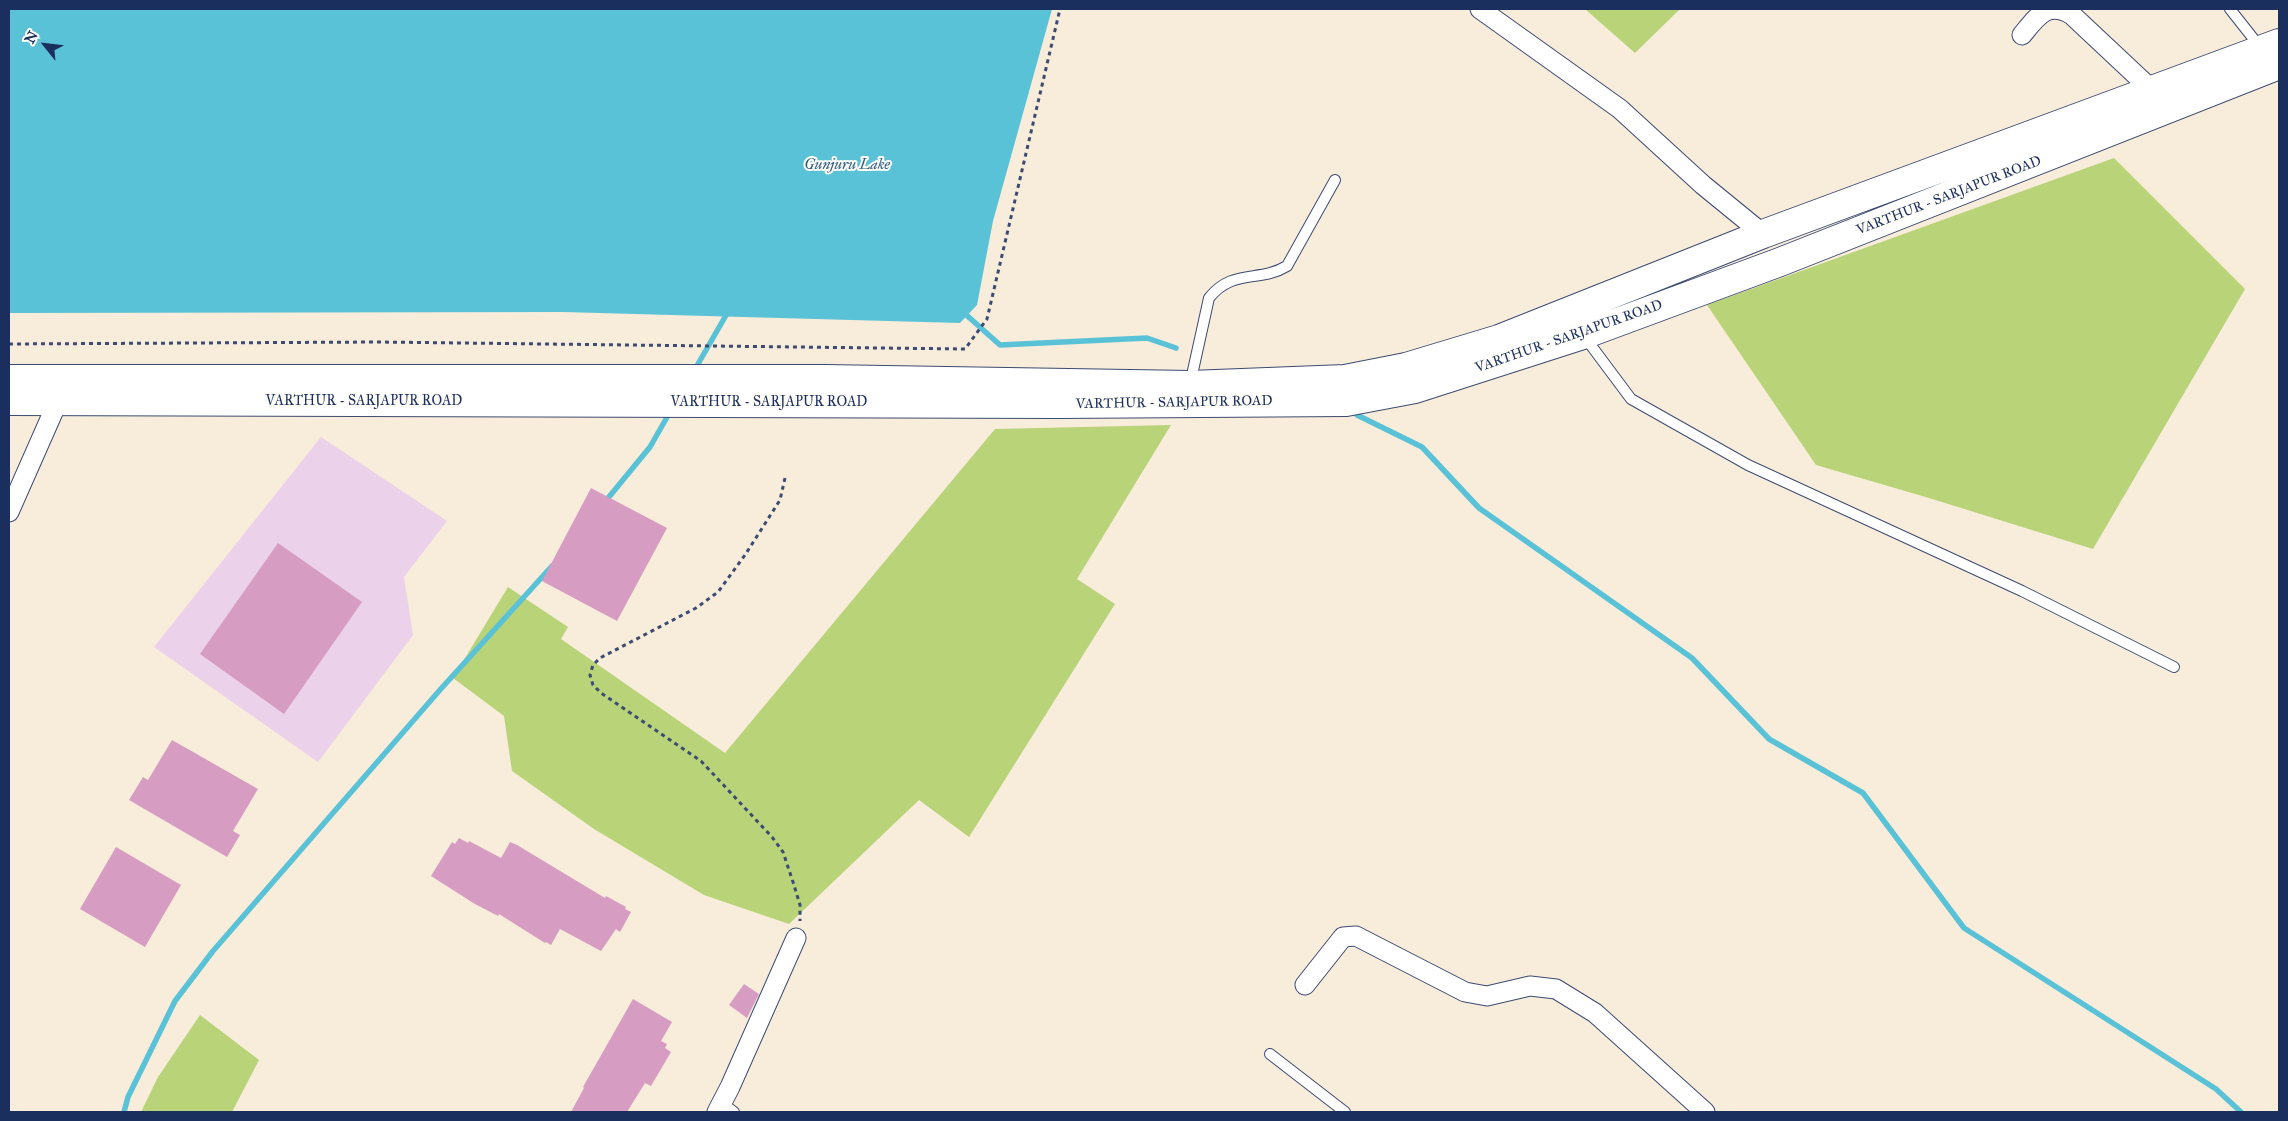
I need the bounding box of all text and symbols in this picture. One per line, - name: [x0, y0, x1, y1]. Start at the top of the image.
- north arrow: [20, 20, 70, 70]
- text: N: [21, 28, 42, 47]
- street label: VARTHUR - SARJAPUR ROAD: [1854, 153, 2044, 239]
- water label: Gunjuru Lake: [804, 156, 890, 174]
- street label: VARTHUR - SARJAPUR ROAD: [1473, 297, 1665, 377]
- street label: VARTHUR - SARJAPUR ROAD: [1075, 393, 1273, 413]
- street label: VARTHUR - SARJAPUR ROAD: [266, 394, 462, 410]
- street label: VARTHUR - SARJAPUR ROAD: [671, 395, 867, 411]

